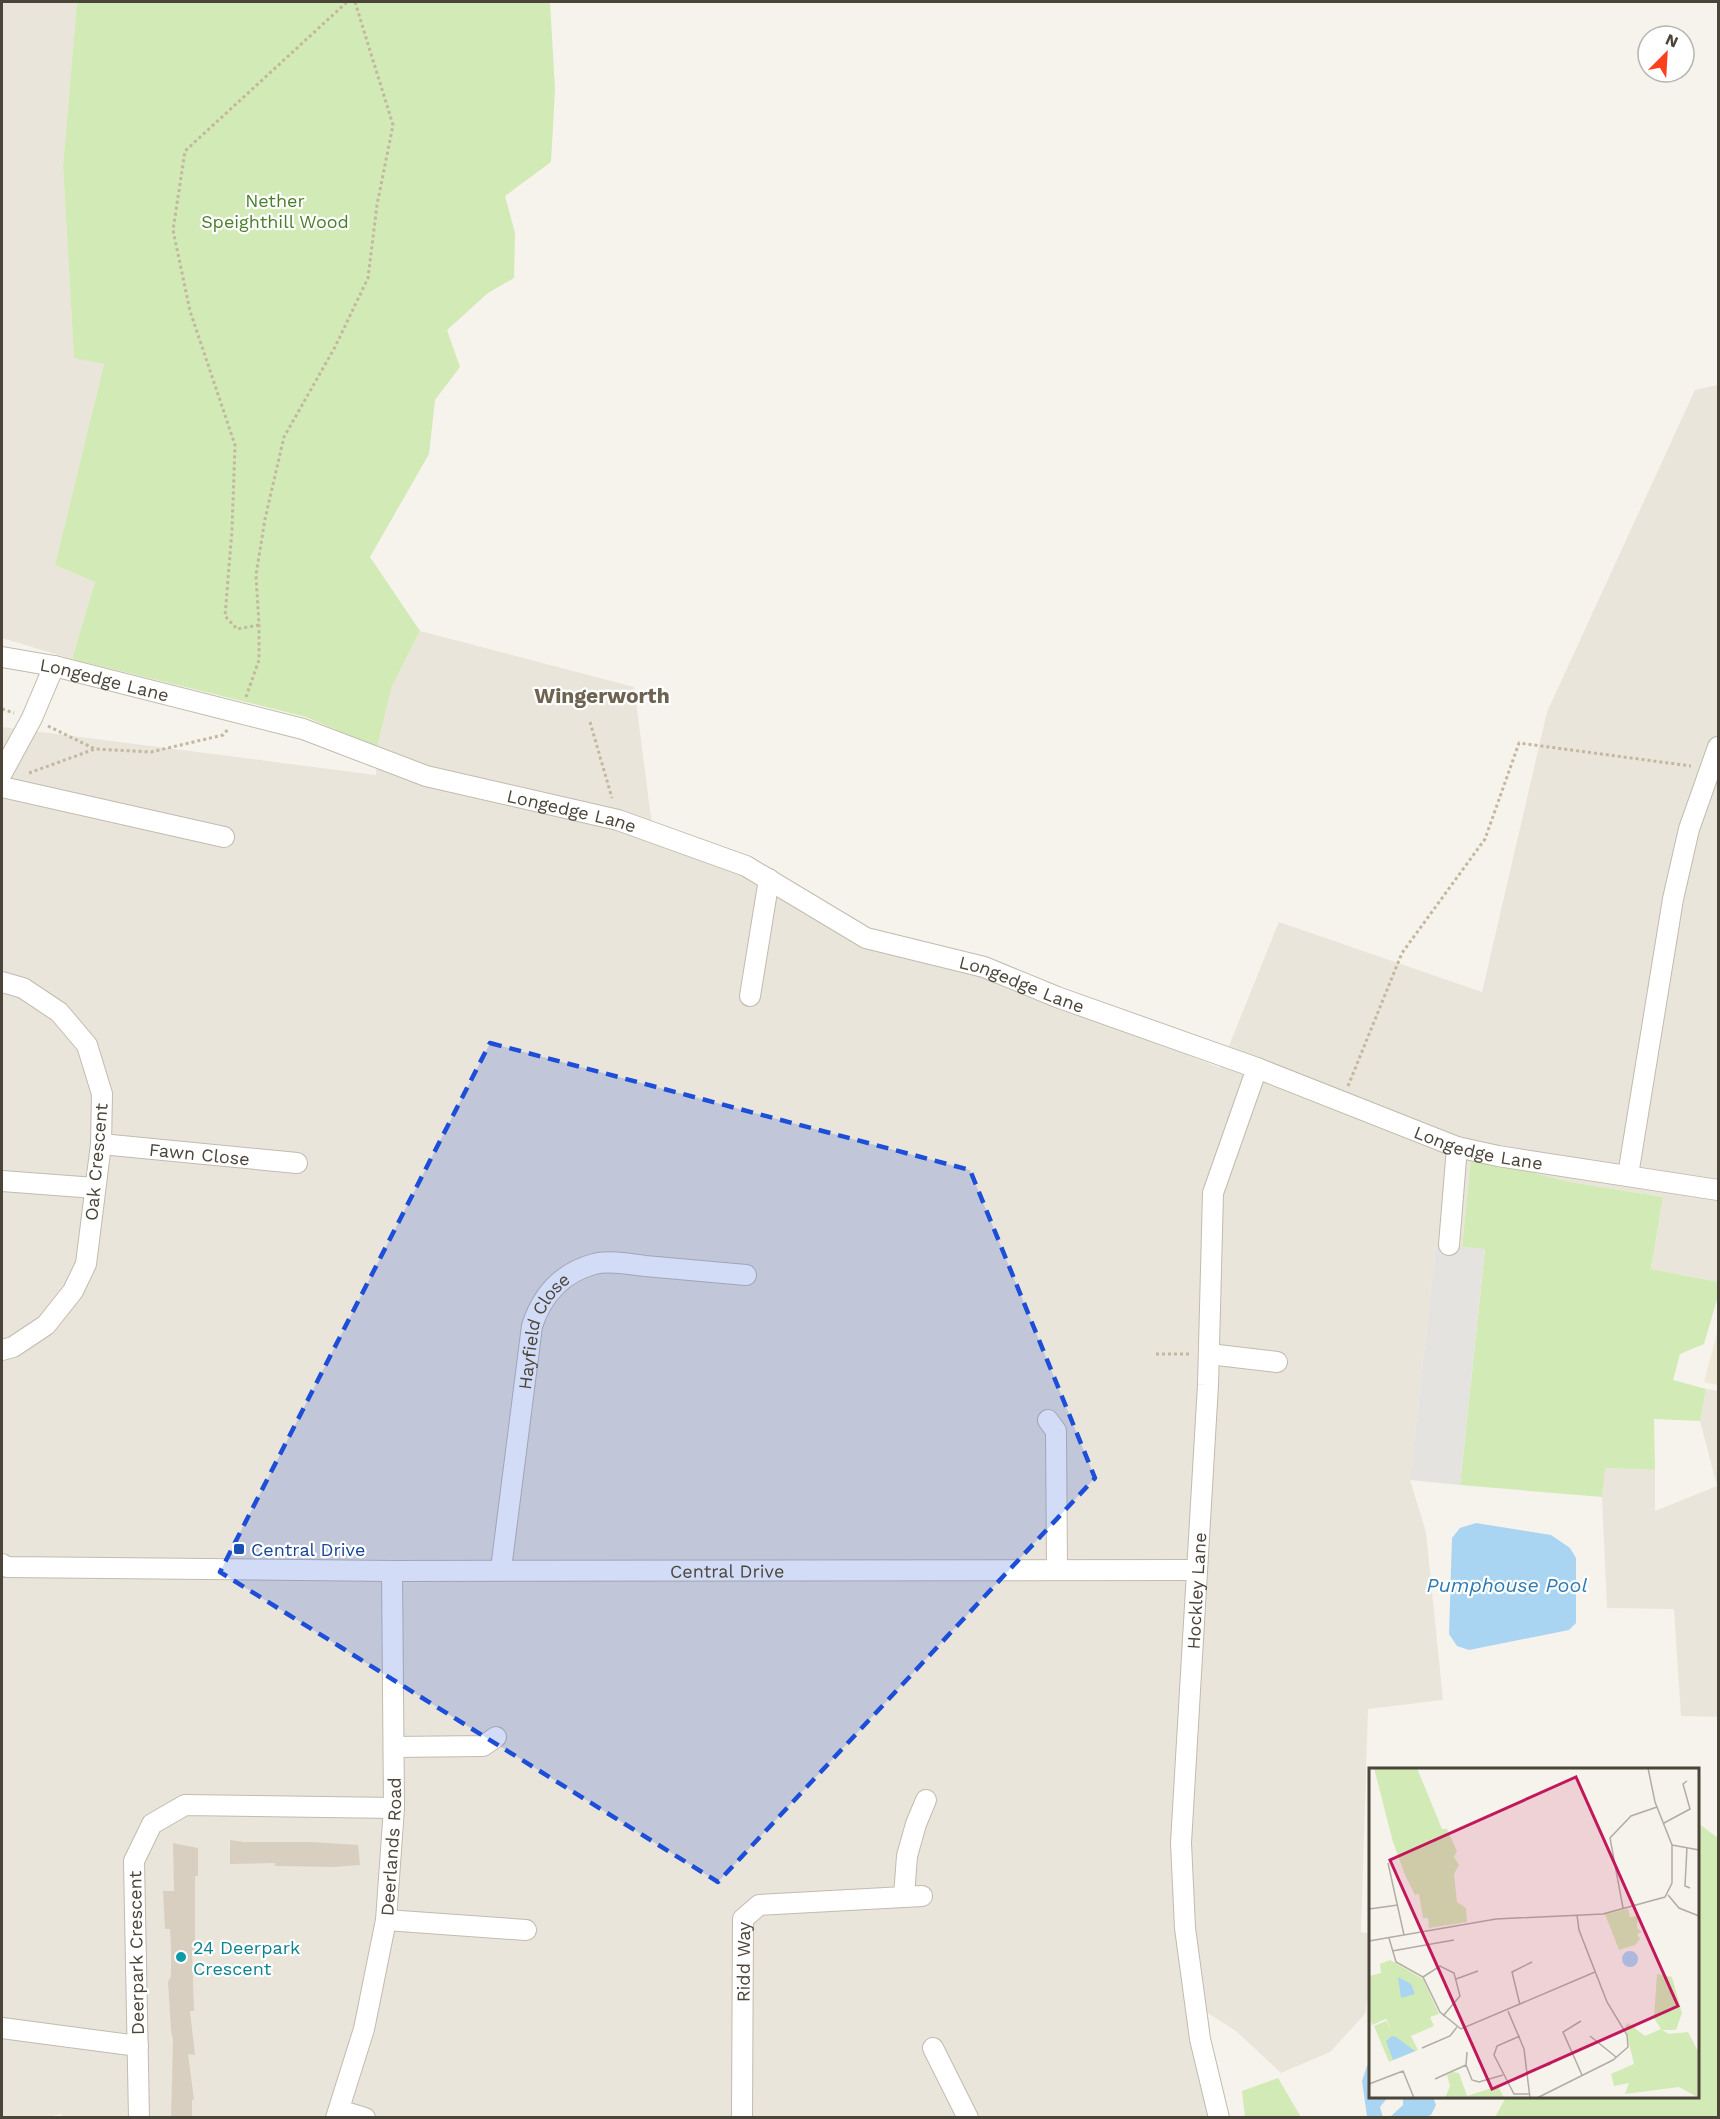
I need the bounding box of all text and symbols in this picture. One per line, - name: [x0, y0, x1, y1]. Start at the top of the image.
- north arrow: [1636, 24, 1696, 84]
- text: N: [1663, 30, 1681, 52]
- park label: Nether Speighthill Wood: [201, 190, 349, 232]
- street label: Longedge Lane: [38, 653, 171, 705]
- district label: Wingerworth: [534, 683, 670, 708]
- street label: Longedge Lane: [505, 784, 639, 836]
- street label: Longedge Lane: [957, 951, 1087, 1016]
- street label: Oak Crescent: [80, 1102, 112, 1222]
- street label: Longedge Lane: [1411, 1121, 1544, 1173]
- street label: Fawn Close: [148, 1138, 251, 1169]
- street label: Hayfield Close: [513, 1268, 573, 1391]
- street label: Hockley Lane: [1182, 1532, 1210, 1650]
- place label: Central Drive: [251, 1539, 365, 1560]
- marker: Central Drive: [232, 1542, 246, 1556]
- street label: Central Drive: [670, 1560, 784, 1581]
- water label: Pumphouse Pool: [1427, 1573, 1587, 1597]
- inset map: [1369, 1768, 1699, 2098]
- street label: Deerlands Road: [376, 1777, 405, 1917]
- street label: Deerpark Crescent: [124, 1870, 148, 2035]
- street label: Ridd Way: [732, 1921, 753, 2002]
- place label: 24 Deerpark Crescent: [193, 1937, 300, 1979]
- marker: 24 Deerpark Crescent: [174, 1950, 188, 1964]

